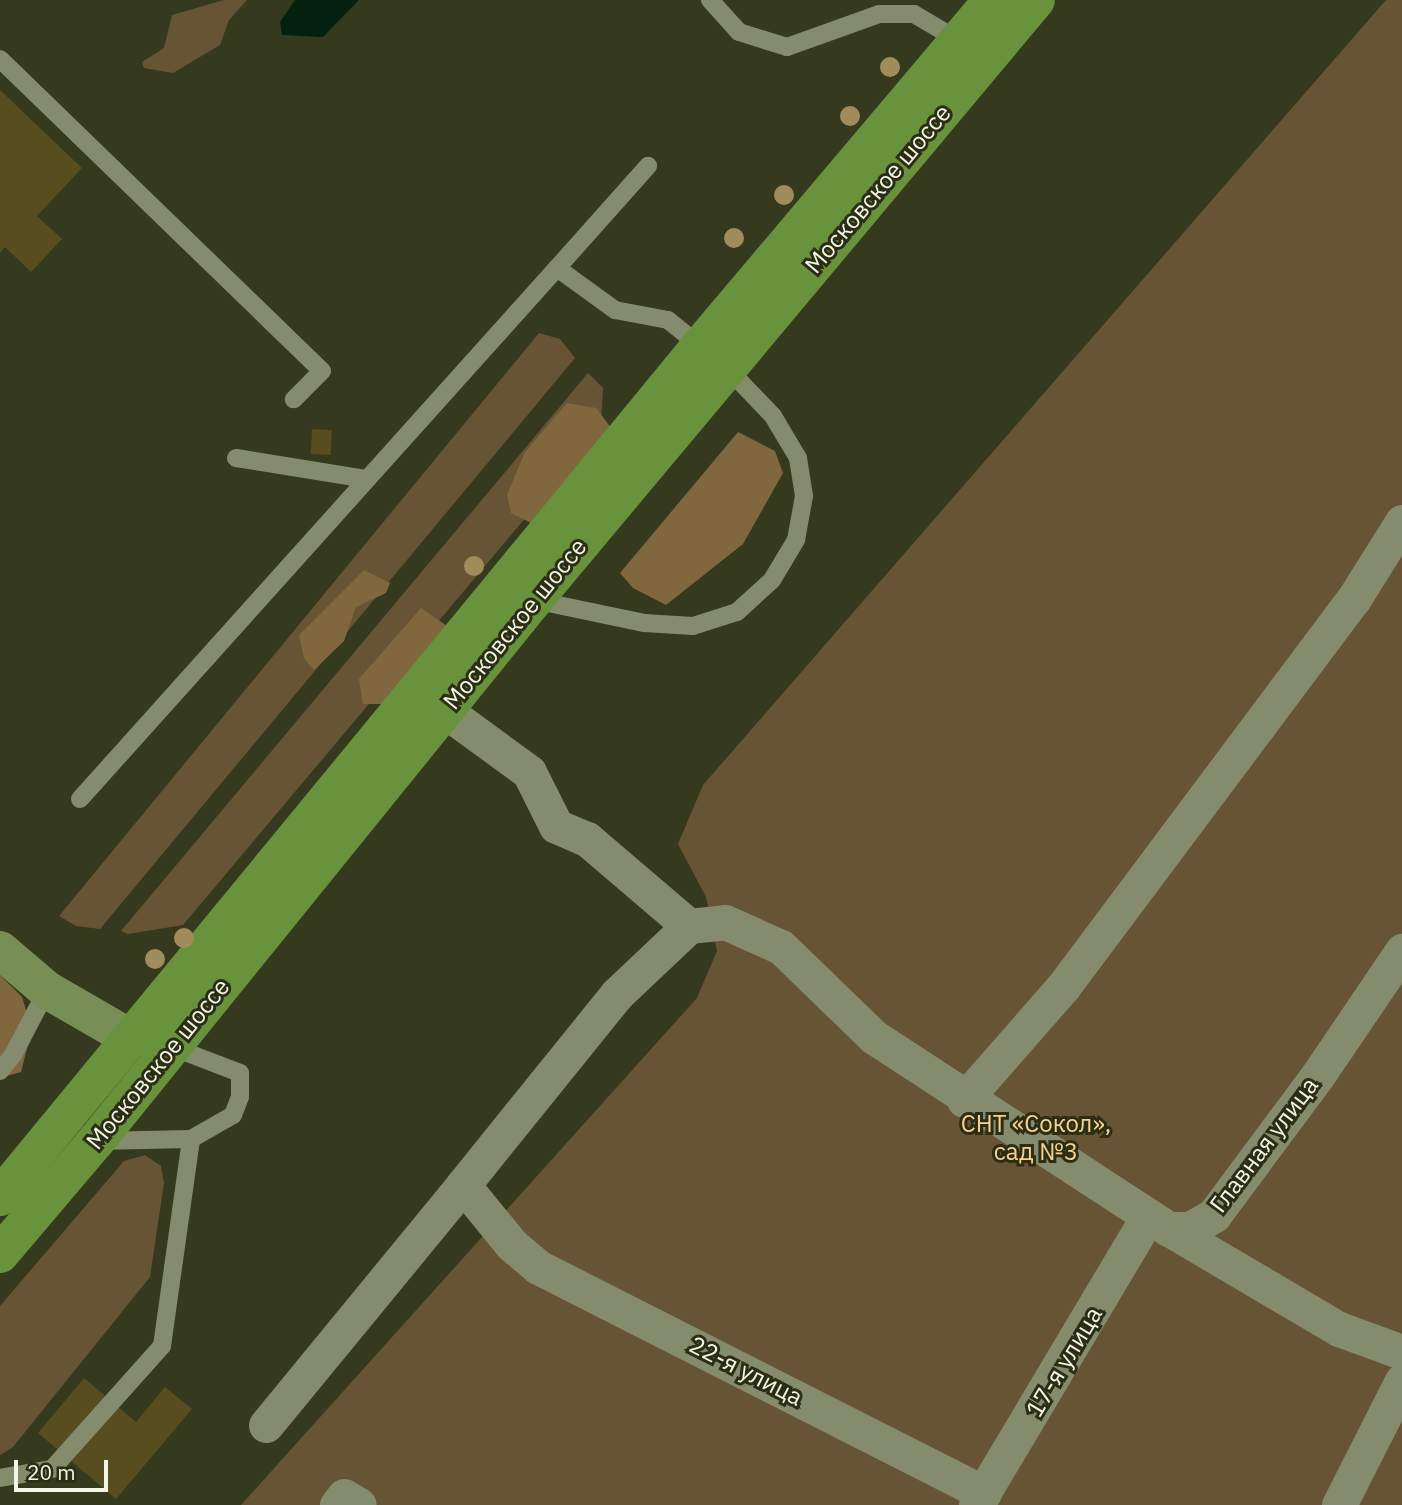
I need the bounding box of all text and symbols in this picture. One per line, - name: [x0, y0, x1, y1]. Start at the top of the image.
- street label: Московское шоссе: [799, 99, 957, 279]
- street label: Московское шоссе: [437, 533, 593, 715]
- street label: Московское шоссе: [80, 973, 236, 1155]
- street label: Главная улица: [1204, 1072, 1324, 1218]
- park label: СНТ «Сокол», сад №3: [961, 1110, 1111, 1166]
- street label: 17-я улица: [1020, 1302, 1108, 1422]
- street label: 22-я улица: [685, 1330, 807, 1412]
- scale bar: [18, 1446, 112, 1490]
- text: 20 m: [27, 1458, 76, 1486]

